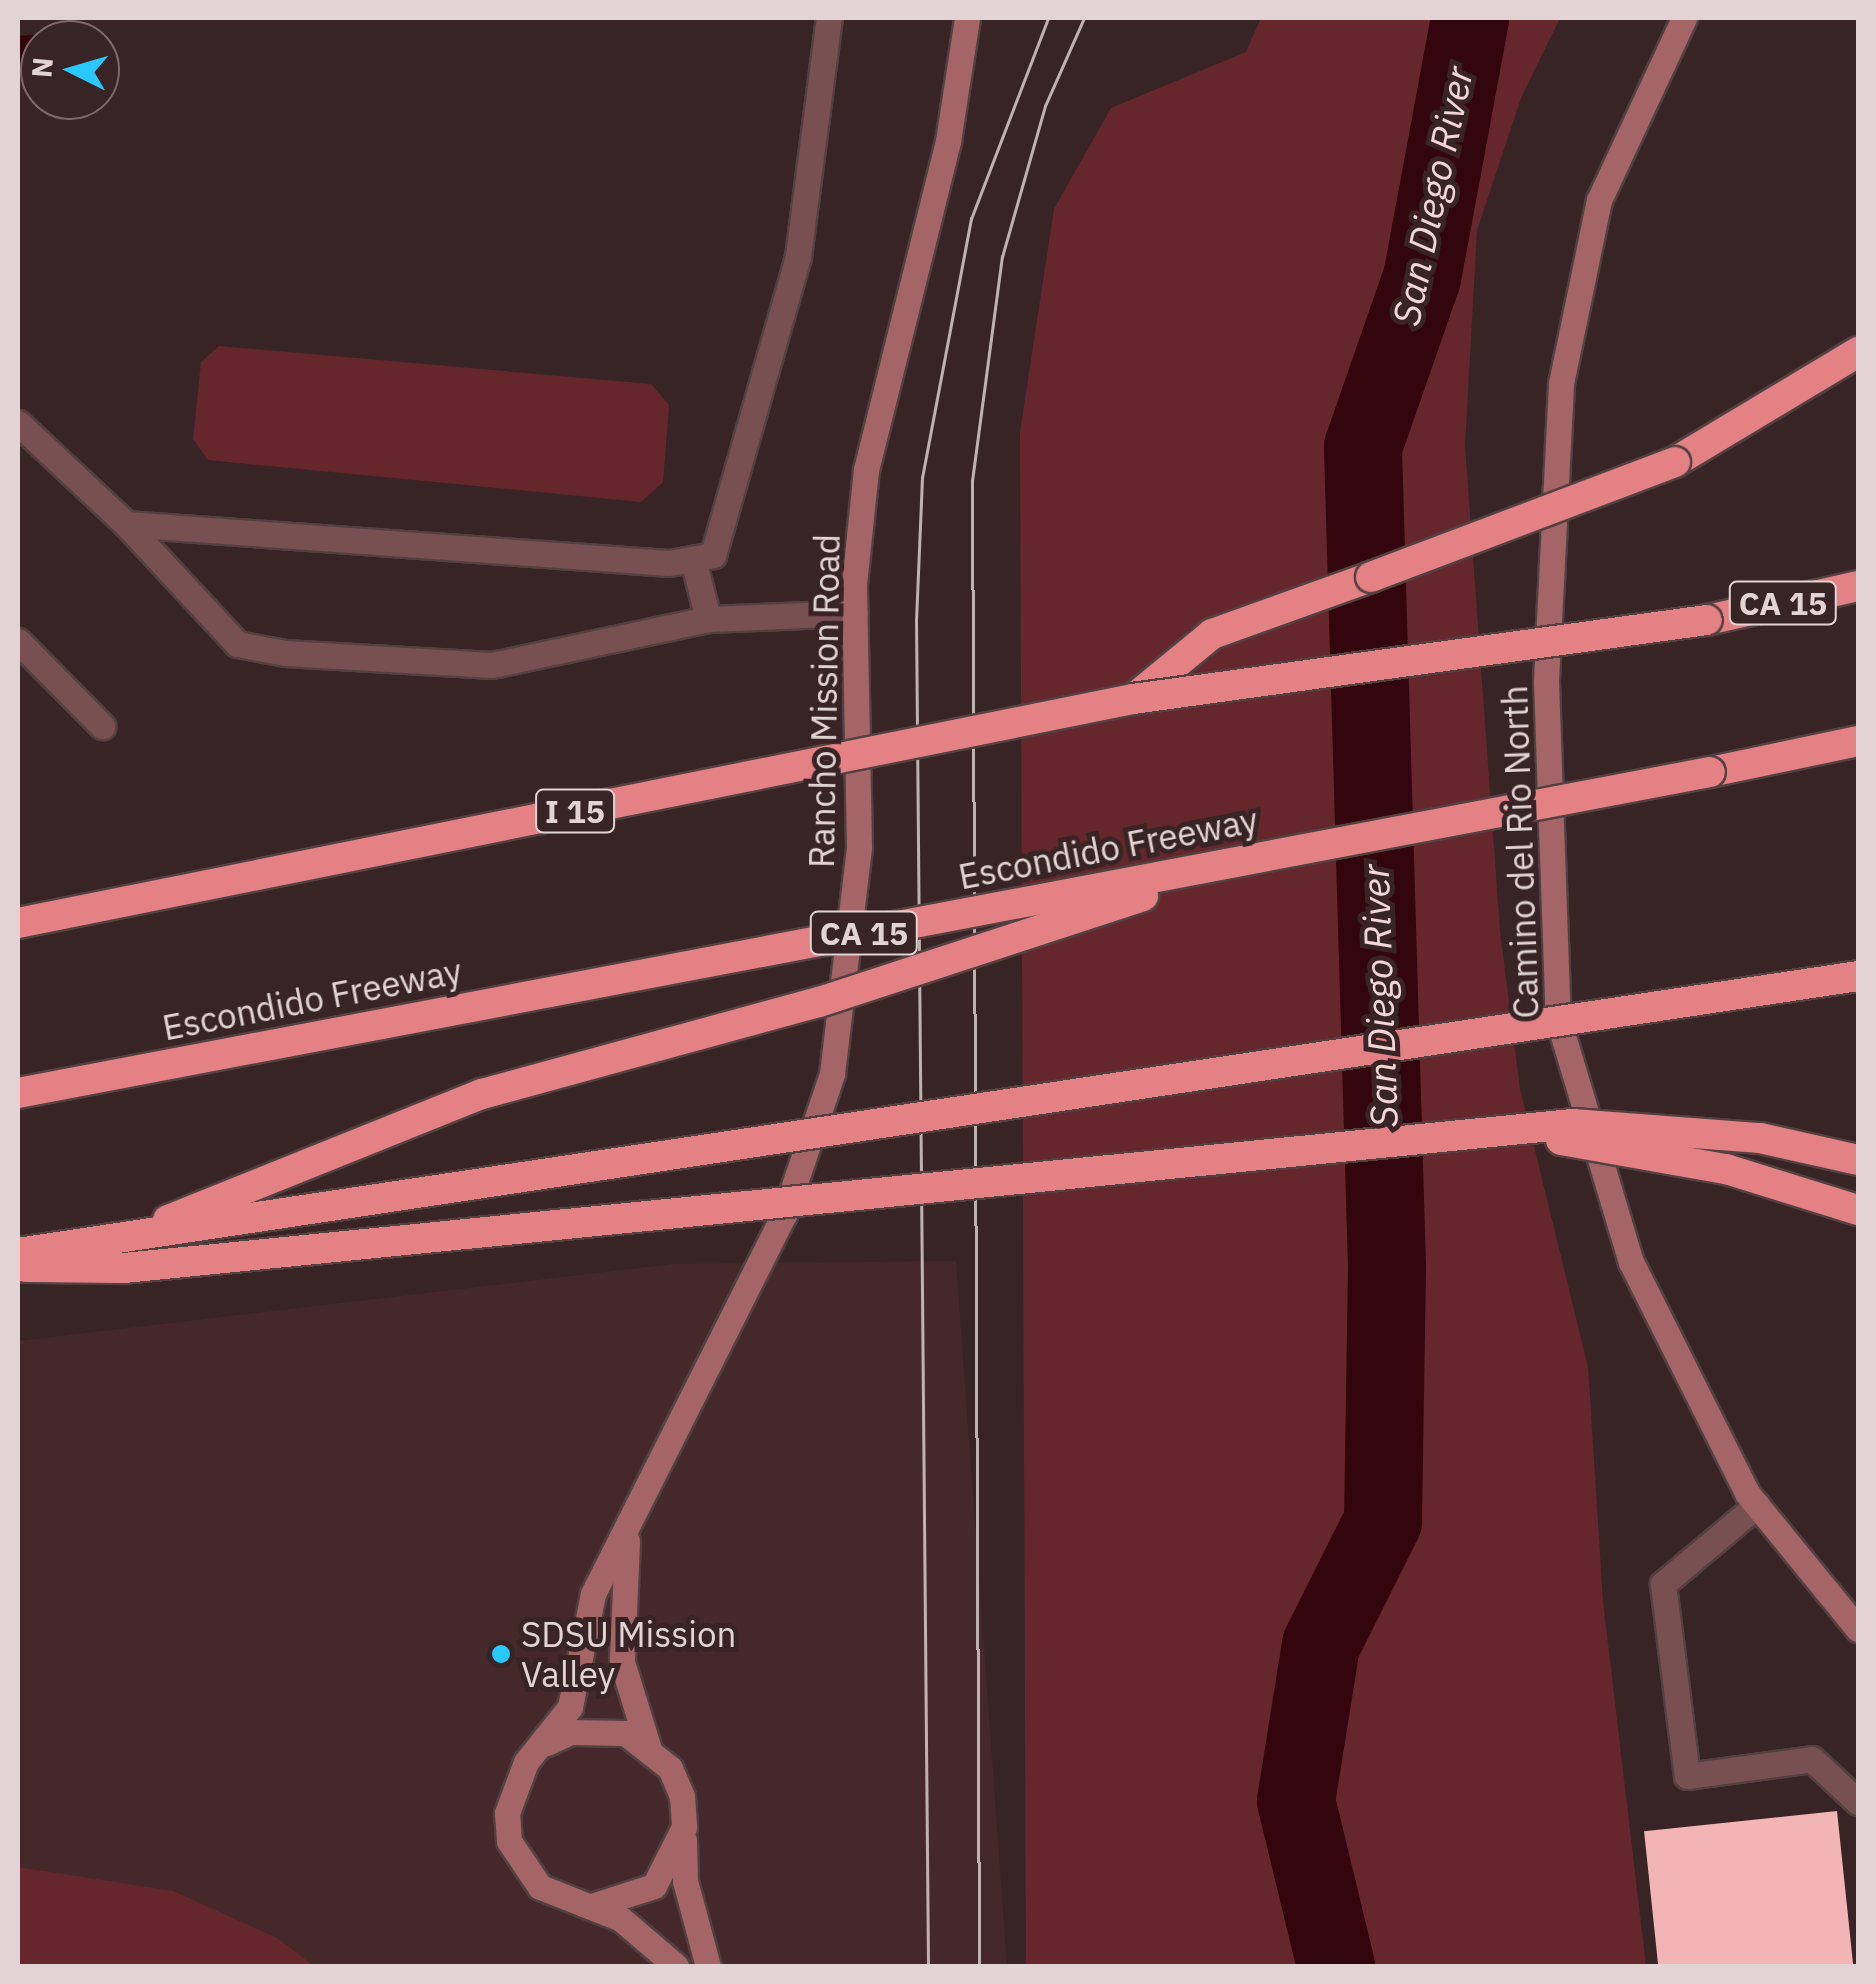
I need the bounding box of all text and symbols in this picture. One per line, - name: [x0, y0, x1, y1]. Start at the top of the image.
- north arrow: [20, 20, 120, 120]
- text: N: [22, 56, 61, 79]
- water label: San Diego River: [1382, 63, 1482, 329]
- street label: Rancho Mission Road: [800, 534, 848, 868]
- road number: CA 15: [1728, 576, 1838, 630]
- street label: Camino del Rio North: [1493, 685, 1547, 1019]
- road number: I 15: [535, 784, 615, 838]
- street label: Escondido Freeway: [955, 798, 1261, 898]
- water label: San Diego River: [1352, 864, 1406, 1128]
- road number: CA 15: [809, 906, 919, 960]
- street label: Escondido Freeway: [159, 949, 465, 1049]
- place label: SDSU Mission Valley: [521, 1613, 736, 1695]
- marker: SDSU Mission Valley: [490, 1643, 512, 1665]

